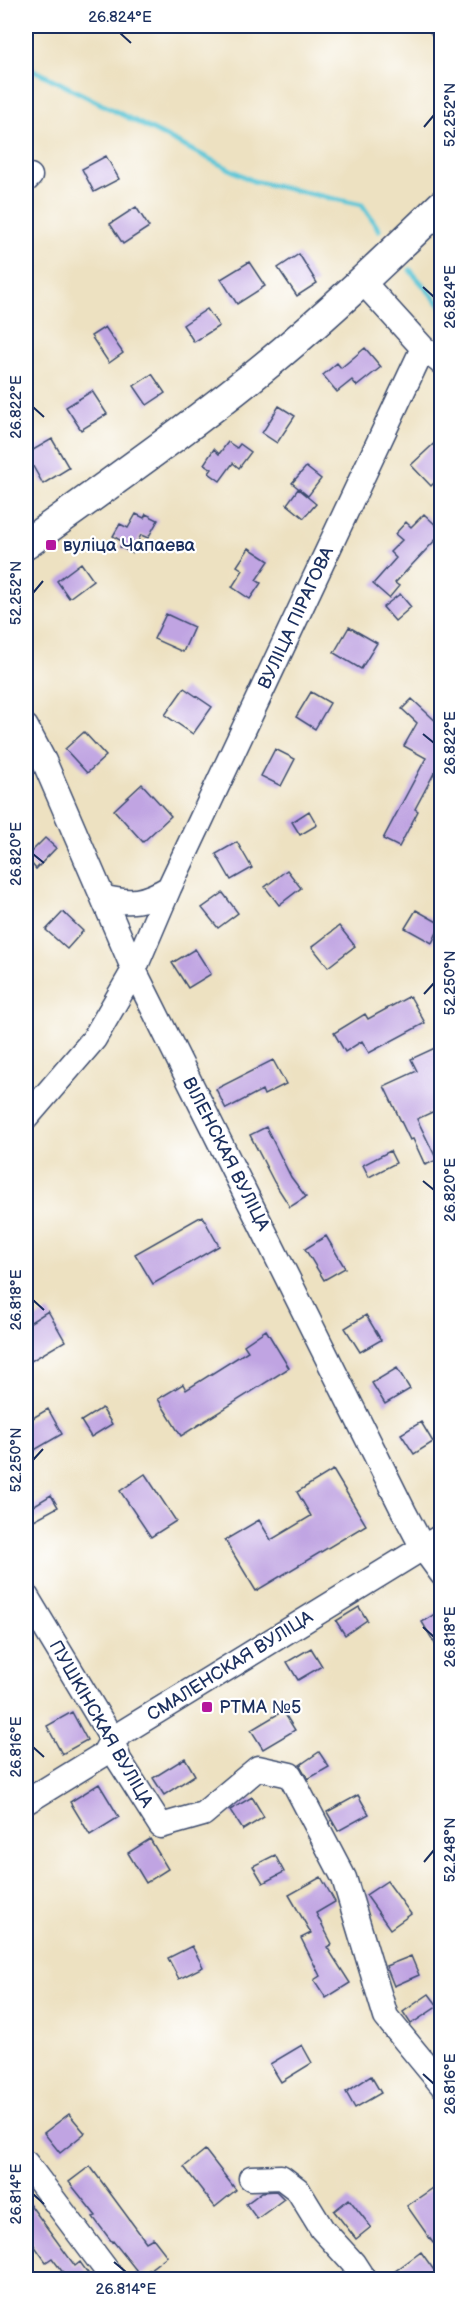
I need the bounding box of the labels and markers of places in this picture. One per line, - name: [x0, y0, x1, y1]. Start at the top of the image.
- place label: вуліца Чапаева: [63, 535, 196, 556]
- marker: вуліца Чапаева: [44, 538, 58, 552]
- place label: РТМА №5: [219, 1697, 301, 1718]
- marker: РТМА №5: [200, 1700, 214, 1714]

